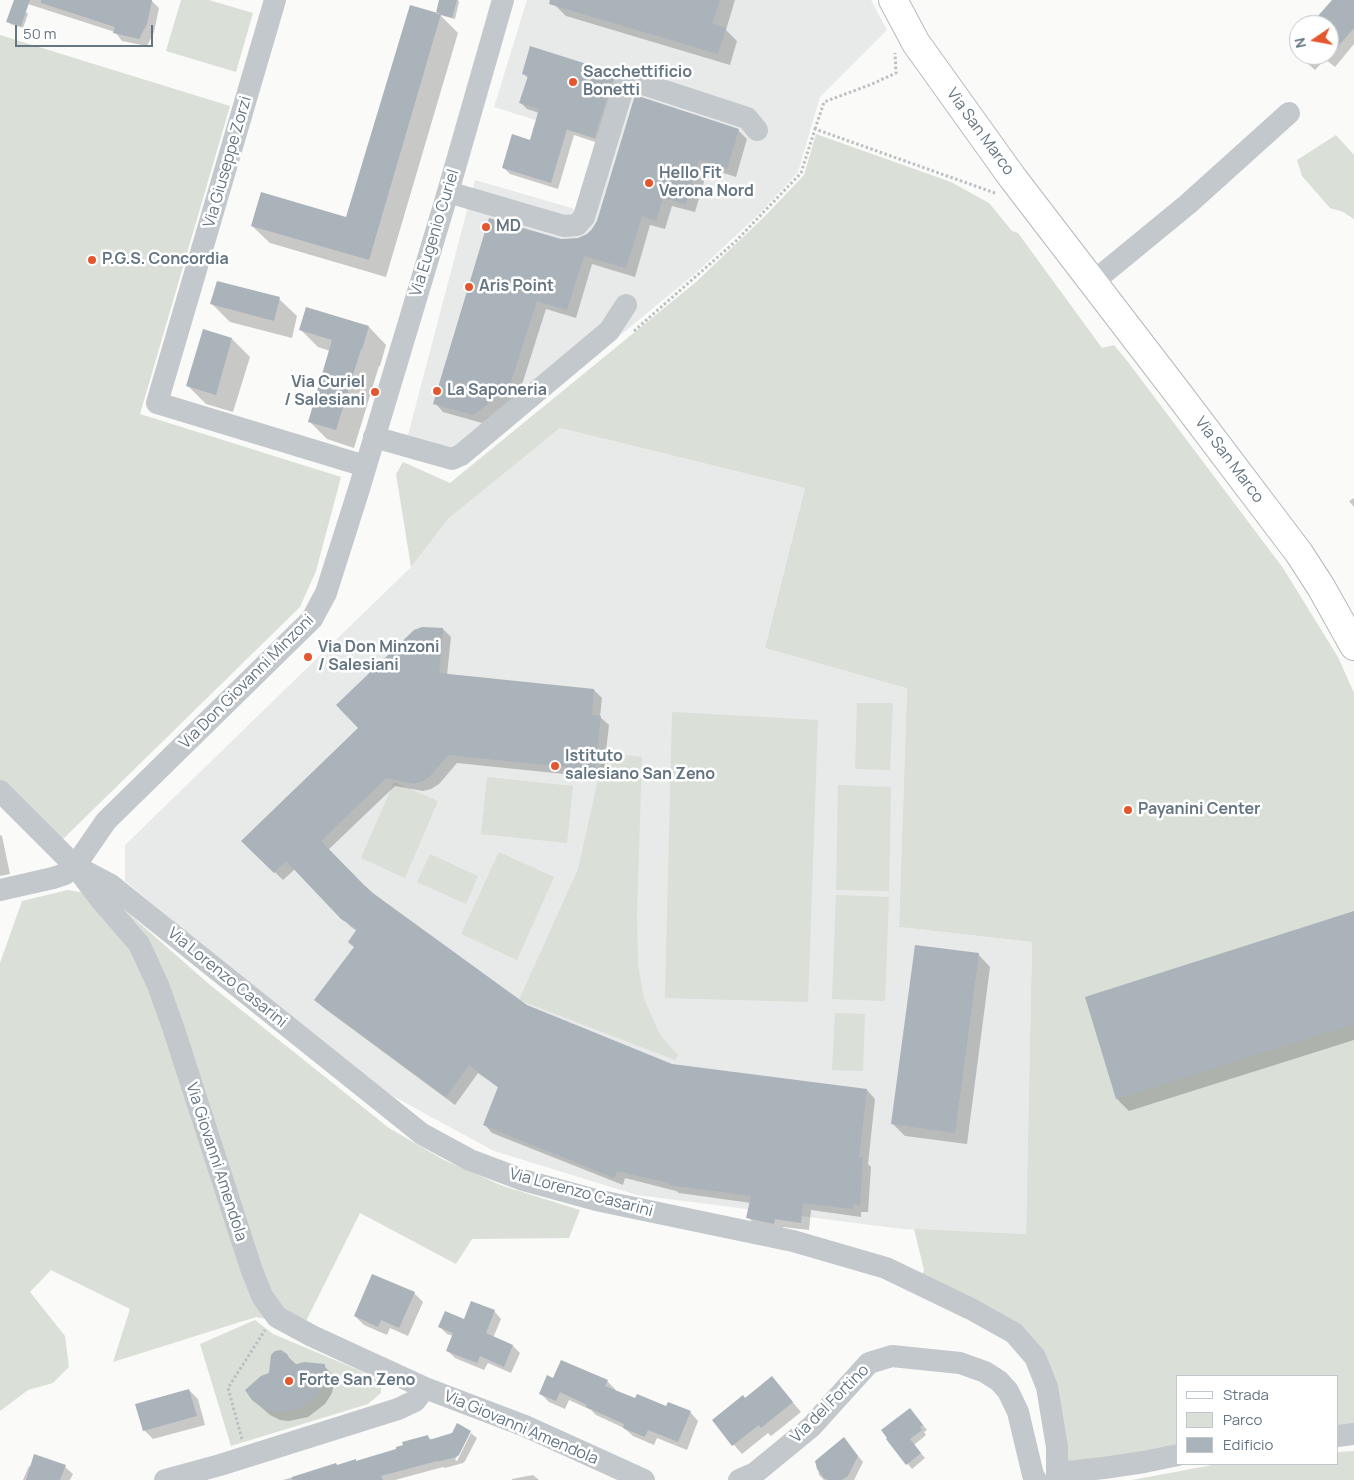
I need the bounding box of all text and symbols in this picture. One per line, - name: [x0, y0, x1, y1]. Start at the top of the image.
- scale bar: [18, 15, 155, 47]
- north arrow: [1289, 15, 1339, 65]
- text: 50 m: [23, 23, 57, 44]
- text: N: [1289, 36, 1310, 50]
- place label: Sacchettificio Bonetti: [583, 63, 692, 101]
- marker: Sacchettificio Bonetti: [567, 76, 579, 88]
- street label: Via San Marco: [942, 85, 1018, 179]
- street label: Via Giuseppe Zorzi: [200, 94, 256, 230]
- place label: Hello Fit Verona Nord: [659, 164, 754, 202]
- street label: Via Eugenio Curiel: [407, 167, 463, 299]
- marker: Hello Fit Verona Nord: [643, 177, 655, 189]
- place label: MD: [496, 217, 521, 237]
- marker: MD: [480, 221, 492, 233]
- place label: P.G.S. Concordia: [102, 250, 229, 270]
- marker: P.G.S. Concordia: [86, 254, 98, 266]
- place label: Aris Point: [479, 277, 554, 297]
- marker: Aris Point: [463, 281, 475, 293]
- place label: Via Curiel / Salesiani: [284, 373, 365, 411]
- place label: La Saponeria: [447, 381, 547, 401]
- marker: La Saponeria: [431, 385, 443, 397]
- marker: Via Curiel / Salesiani: [369, 386, 381, 398]
- street label: Via San Marco: [1190, 413, 1268, 507]
- street label: Via Don Giovanni Minzoni: [176, 611, 318, 753]
- place label: Via Don Minzoni / Salesiani: [318, 638, 440, 676]
- marker: Via Don Minzoni / Salesiani: [302, 651, 314, 663]
- place label: Istituto salesiano San Zeno: [565, 747, 715, 785]
- marker: Istituto salesiano San Zeno: [549, 760, 561, 772]
- place label: Payanini Center: [1138, 800, 1260, 820]
- marker: Payanini Center: [1122, 804, 1134, 816]
- street label: Via Lorenzo Casarini: [163, 924, 291, 1032]
- street label: Via Giovanni Amendola: [181, 1080, 251, 1244]
- street label: Via Lorenzo Casarini: [507, 1165, 655, 1221]
- street label: Via del Fortino: [787, 1361, 873, 1447]
- place label: Forte San Zeno: [299, 1371, 415, 1391]
- marker: Forte San Zeno: [283, 1375, 295, 1387]
- legend: [1176, 1375, 1339, 1465]
- text: Strada: [1223, 1384, 1269, 1405]
- street label: Via Giovanni Amendola: [441, 1387, 601, 1469]
- text: Parco: [1223, 1409, 1262, 1430]
- text: Edificio: [1223, 1434, 1273, 1455]

